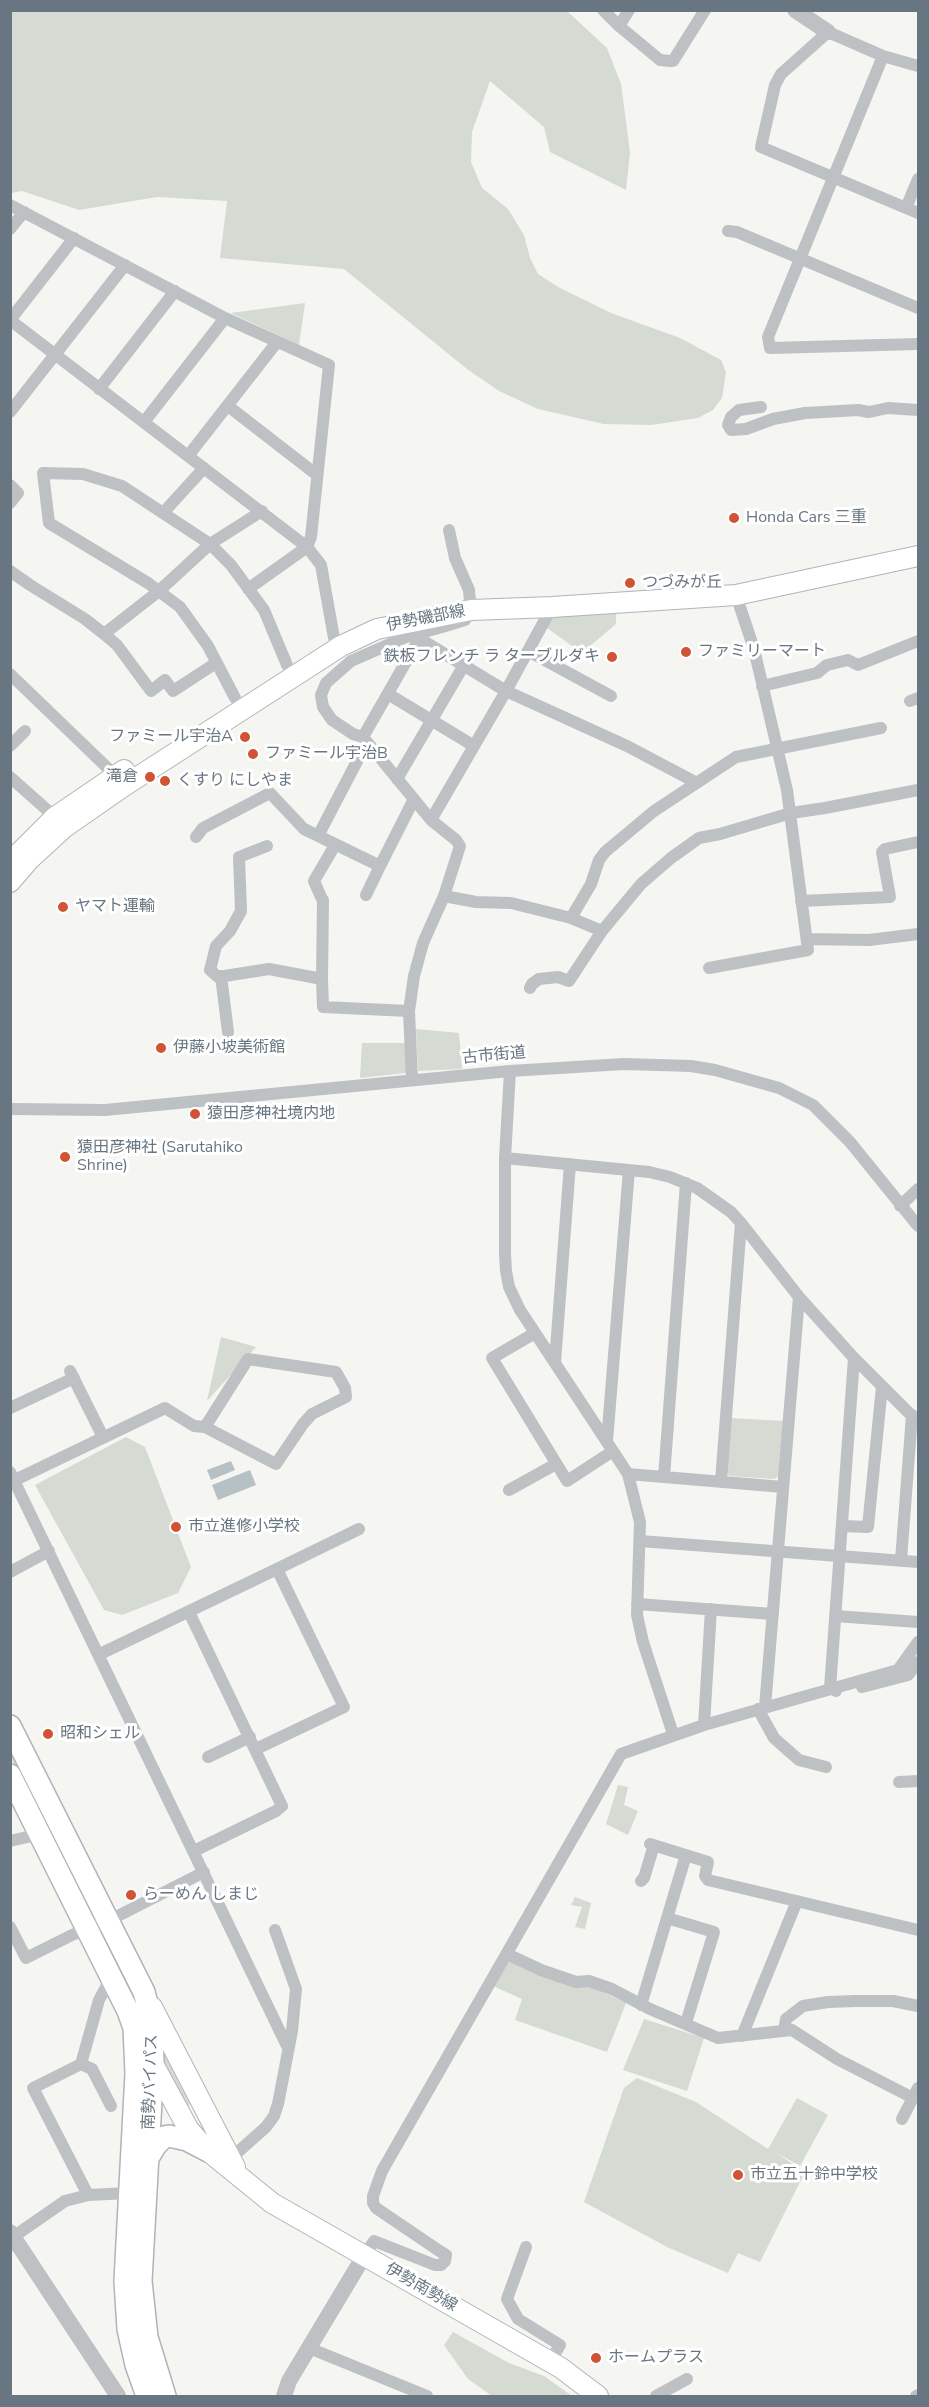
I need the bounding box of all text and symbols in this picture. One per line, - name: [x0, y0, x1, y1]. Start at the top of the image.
- place label: Honda Cars 三重: [746, 508, 867, 528]
- marker: Honda Cars 三重: [727, 511, 741, 525]
- place label: つづみが丘: [642, 573, 722, 593]
- marker: つづみが丘: [623, 576, 637, 590]
- street label: 伊勢磯部線: [385, 602, 467, 636]
- place label: ファミリーマート: [698, 642, 826, 662]
- marker: ファミリーマート: [679, 645, 693, 659]
- place label: 鉄板フレンチ ラ ターブルダキ: [384, 647, 600, 667]
- marker: 鉄板フレンチ ラ ターブルダキ: [605, 650, 619, 664]
- place label: ファミール宇治A: [109, 727, 233, 747]
- marker: ファミール宇治A: [238, 730, 252, 744]
- place label: ファミール宇治B: [265, 744, 388, 764]
- marker: ファミール宇治B: [246, 747, 260, 761]
- place label: 滝倉: [106, 767, 138, 787]
- marker: 滝倉: [143, 770, 157, 784]
- place label: くすり にしやま: [177, 771, 293, 791]
- marker: くすり にしやま: [158, 774, 172, 788]
- place label: ヤマト運輸: [75, 897, 155, 917]
- marker: ヤマト運輸: [56, 900, 70, 914]
- place label: 伊藤小坡美術館: [173, 1038, 285, 1058]
- marker: 伊藤小坡美術館: [154, 1041, 168, 1055]
- street label: 古市街道: [461, 1044, 527, 1068]
- place label: 猿田彦神社境内地: [207, 1104, 335, 1124]
- marker: 猿田彦神社境内地: [188, 1107, 202, 1121]
- place label: 猿田彦神社 (Sarutahiko Shrine): [77, 1138, 243, 1176]
- marker: 猿田彦神社 (Sarutahiko Shrine): [58, 1150, 72, 1164]
- place label: 市立進修小学校: [188, 1517, 300, 1537]
- marker: 市立進修小学校: [169, 1520, 183, 1534]
- place label: 昭和シェル: [60, 1724, 140, 1744]
- marker: 昭和シェル: [41, 1727, 55, 1741]
- place label: らーめん しまじ: [143, 1885, 259, 1905]
- marker: らーめん しまじ: [124, 1888, 138, 1902]
- street label: 南勢バイパス: [140, 2034, 162, 2130]
- place label: 市立五十鈴中学校: [750, 2165, 878, 2185]
- marker: 市立五十鈴中学校: [731, 2168, 745, 2182]
- street label: 伊勢南勢線: [382, 2260, 460, 2316]
- place label: ホームプラス: [608, 2348, 704, 2368]
- marker: ホームプラス: [589, 2351, 603, 2365]

